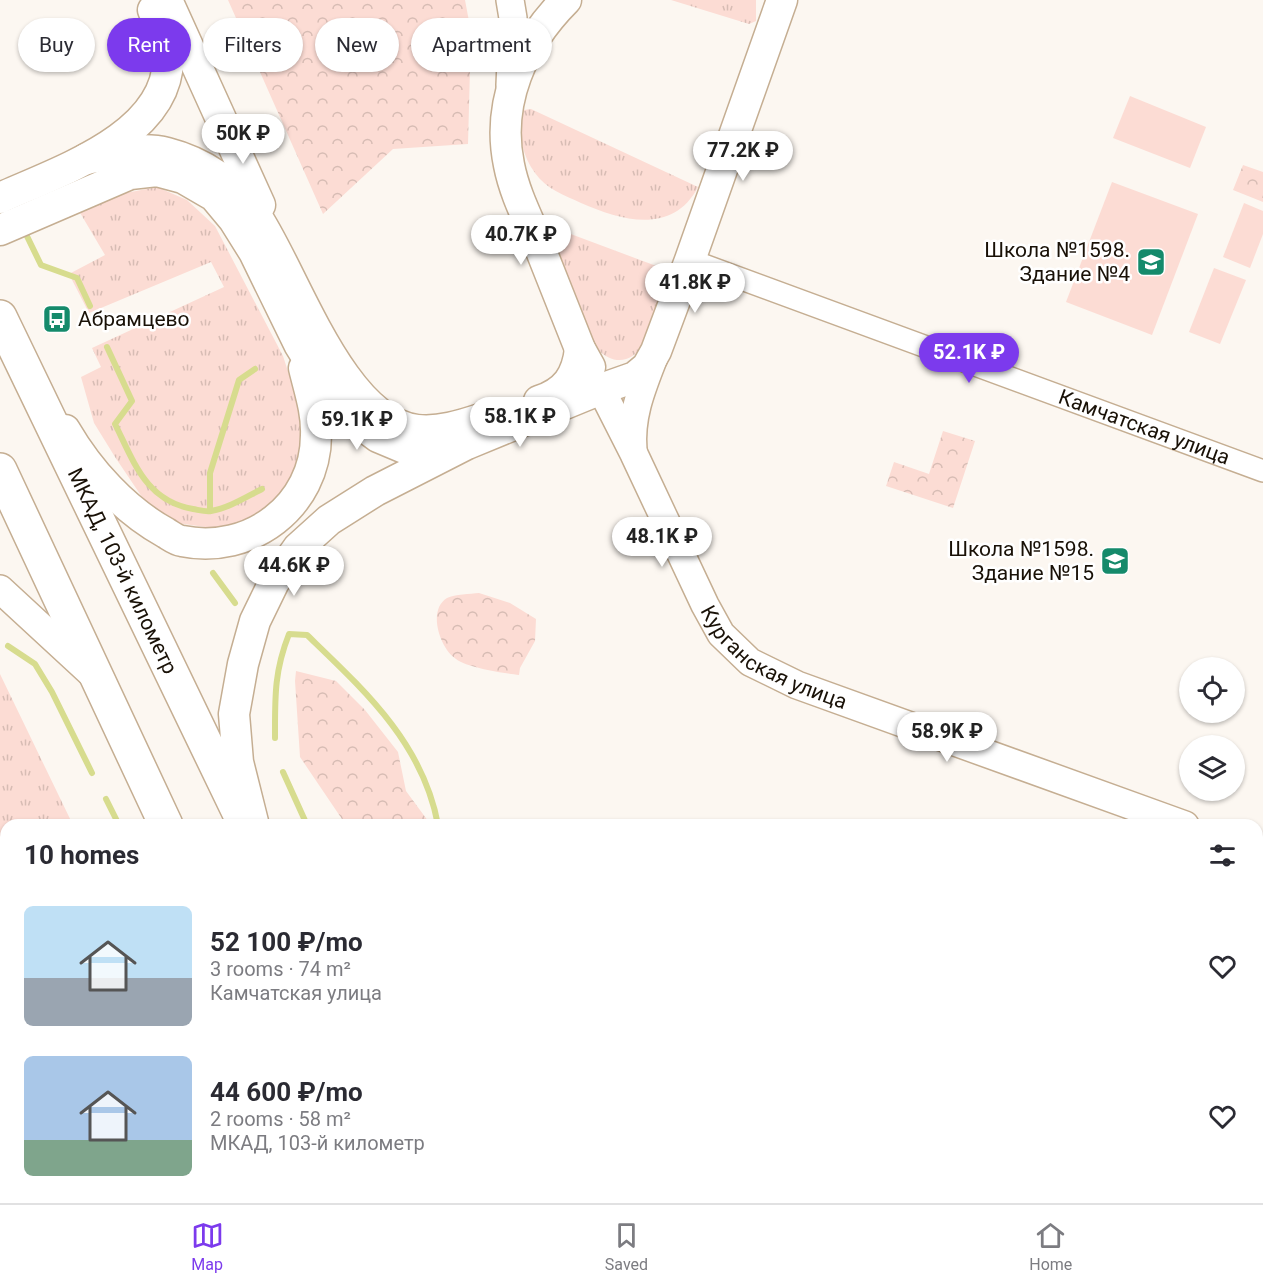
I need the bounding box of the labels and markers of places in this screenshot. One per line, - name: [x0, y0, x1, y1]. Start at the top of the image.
- pin: 50K ₽: [201, 114, 285, 165]
- pin: 77.2K ₽: [688, 131, 798, 182]
- pin: 40.7K ₽: [466, 215, 576, 266]
- place label: Школа №1598. Здание №4: [984, 238, 1130, 286]
- school or university icon: Школа №1598. Здание №4: [1135, 246, 1167, 278]
- pin: 41.8K ₽: [640, 263, 750, 314]
- bus stop icon: Абрамцево: [41, 303, 73, 335]
- place label: Абрамцево: [78, 307, 190, 331]
- pin: 52.1K ₽: [914, 333, 1024, 384]
- pin: 58.1K ₽: [465, 397, 575, 448]
- pin: 59.1K ₽: [302, 400, 412, 451]
- pin: 48.1K ₽: [607, 517, 717, 568]
- place label: Школа №1598. Здание №15: [948, 537, 1094, 585]
- school or university icon: Школа №1598. Здание №15: [1099, 545, 1131, 577]
- pin: 44.6K ₽: [239, 546, 349, 597]
- pin: 58.9K ₽: [892, 712, 1002, 763]

